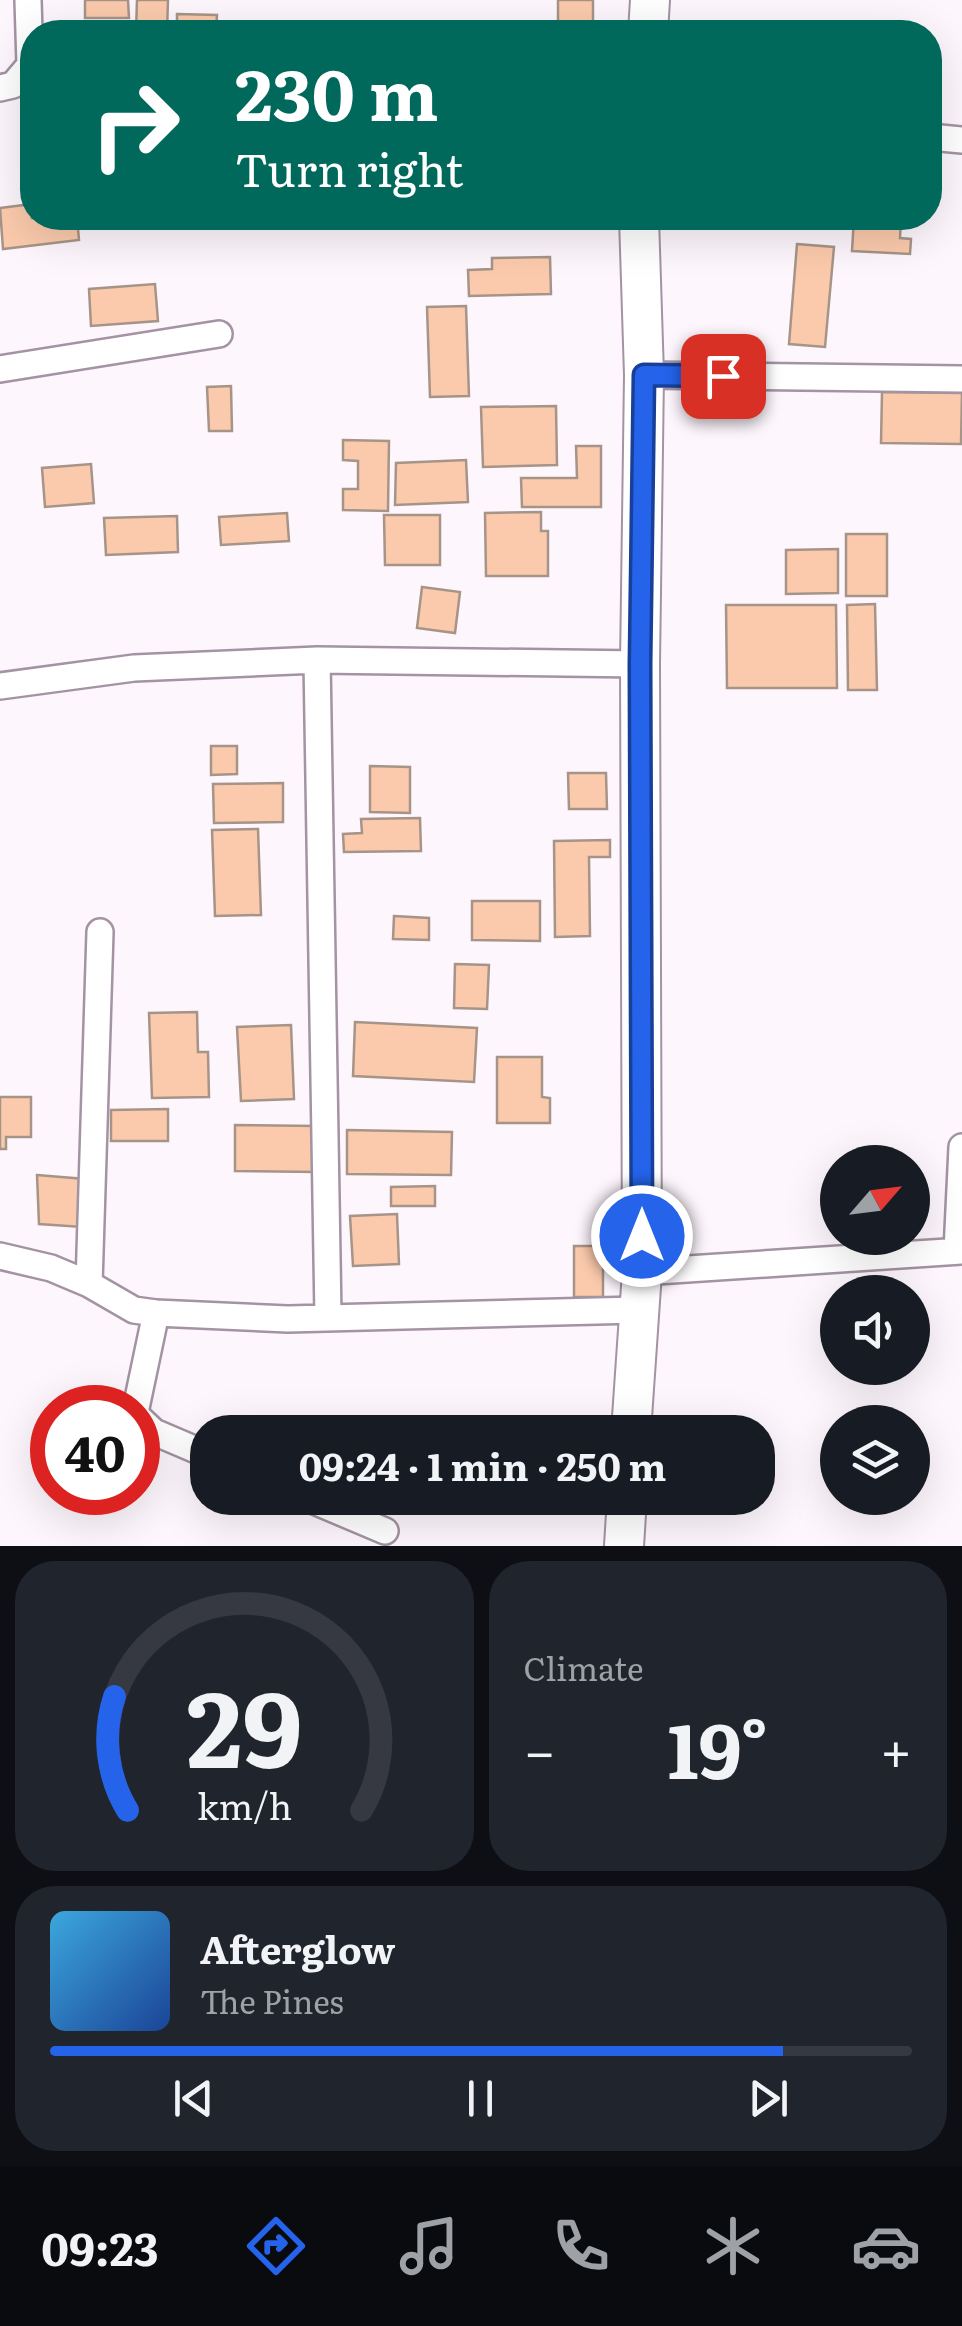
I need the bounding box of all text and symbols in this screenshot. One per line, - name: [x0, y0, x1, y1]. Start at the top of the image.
- text: 230 m: [235, 39, 439, 143]
- icon: right: [70, 60, 200, 190]
- text: Turn right: [235, 134, 463, 201]
- pin: [681, 334, 766, 419]
- icon: arrive: [696, 349, 751, 404]
- north arrow: [820, 1145, 930, 1255]
- map controls: [820, 1145, 930, 1515]
- position arrow: [590, 1184, 694, 1288]
- button: sound: [820, 1275, 930, 1385]
- speed limit sign: 40: [30, 1385, 160, 1515]
- button: layers: [820, 1405, 930, 1515]
- text: 09:24 · 1 min · 250 m: [299, 1436, 666, 1493]
- text: Climate: [524, 1643, 644, 1691]
- text: 29: [186, 1646, 302, 1800]
- text: 19°: [667, 1691, 768, 1802]
- text: −: [524, 1707, 556, 1789]
- text: +: [880, 1707, 912, 1789]
- text: km/h: [197, 1778, 292, 1831]
- text: Afterglow: [200, 1919, 395, 1976]
- text: The Pines: [200, 1976, 344, 2024]
- icon: previous: [166, 2071, 221, 2126]
- icon: pause: [453, 2071, 508, 2126]
- icon: next: [741, 2071, 796, 2126]
- icon: directions: [241, 2211, 311, 2281]
- icon: music: [394, 2211, 464, 2281]
- icon: phone: [546, 2211, 616, 2281]
- icon: climate: [698, 2211, 768, 2281]
- icon: car: [851, 2211, 921, 2281]
- text: 09:23: [41, 2213, 159, 2280]

